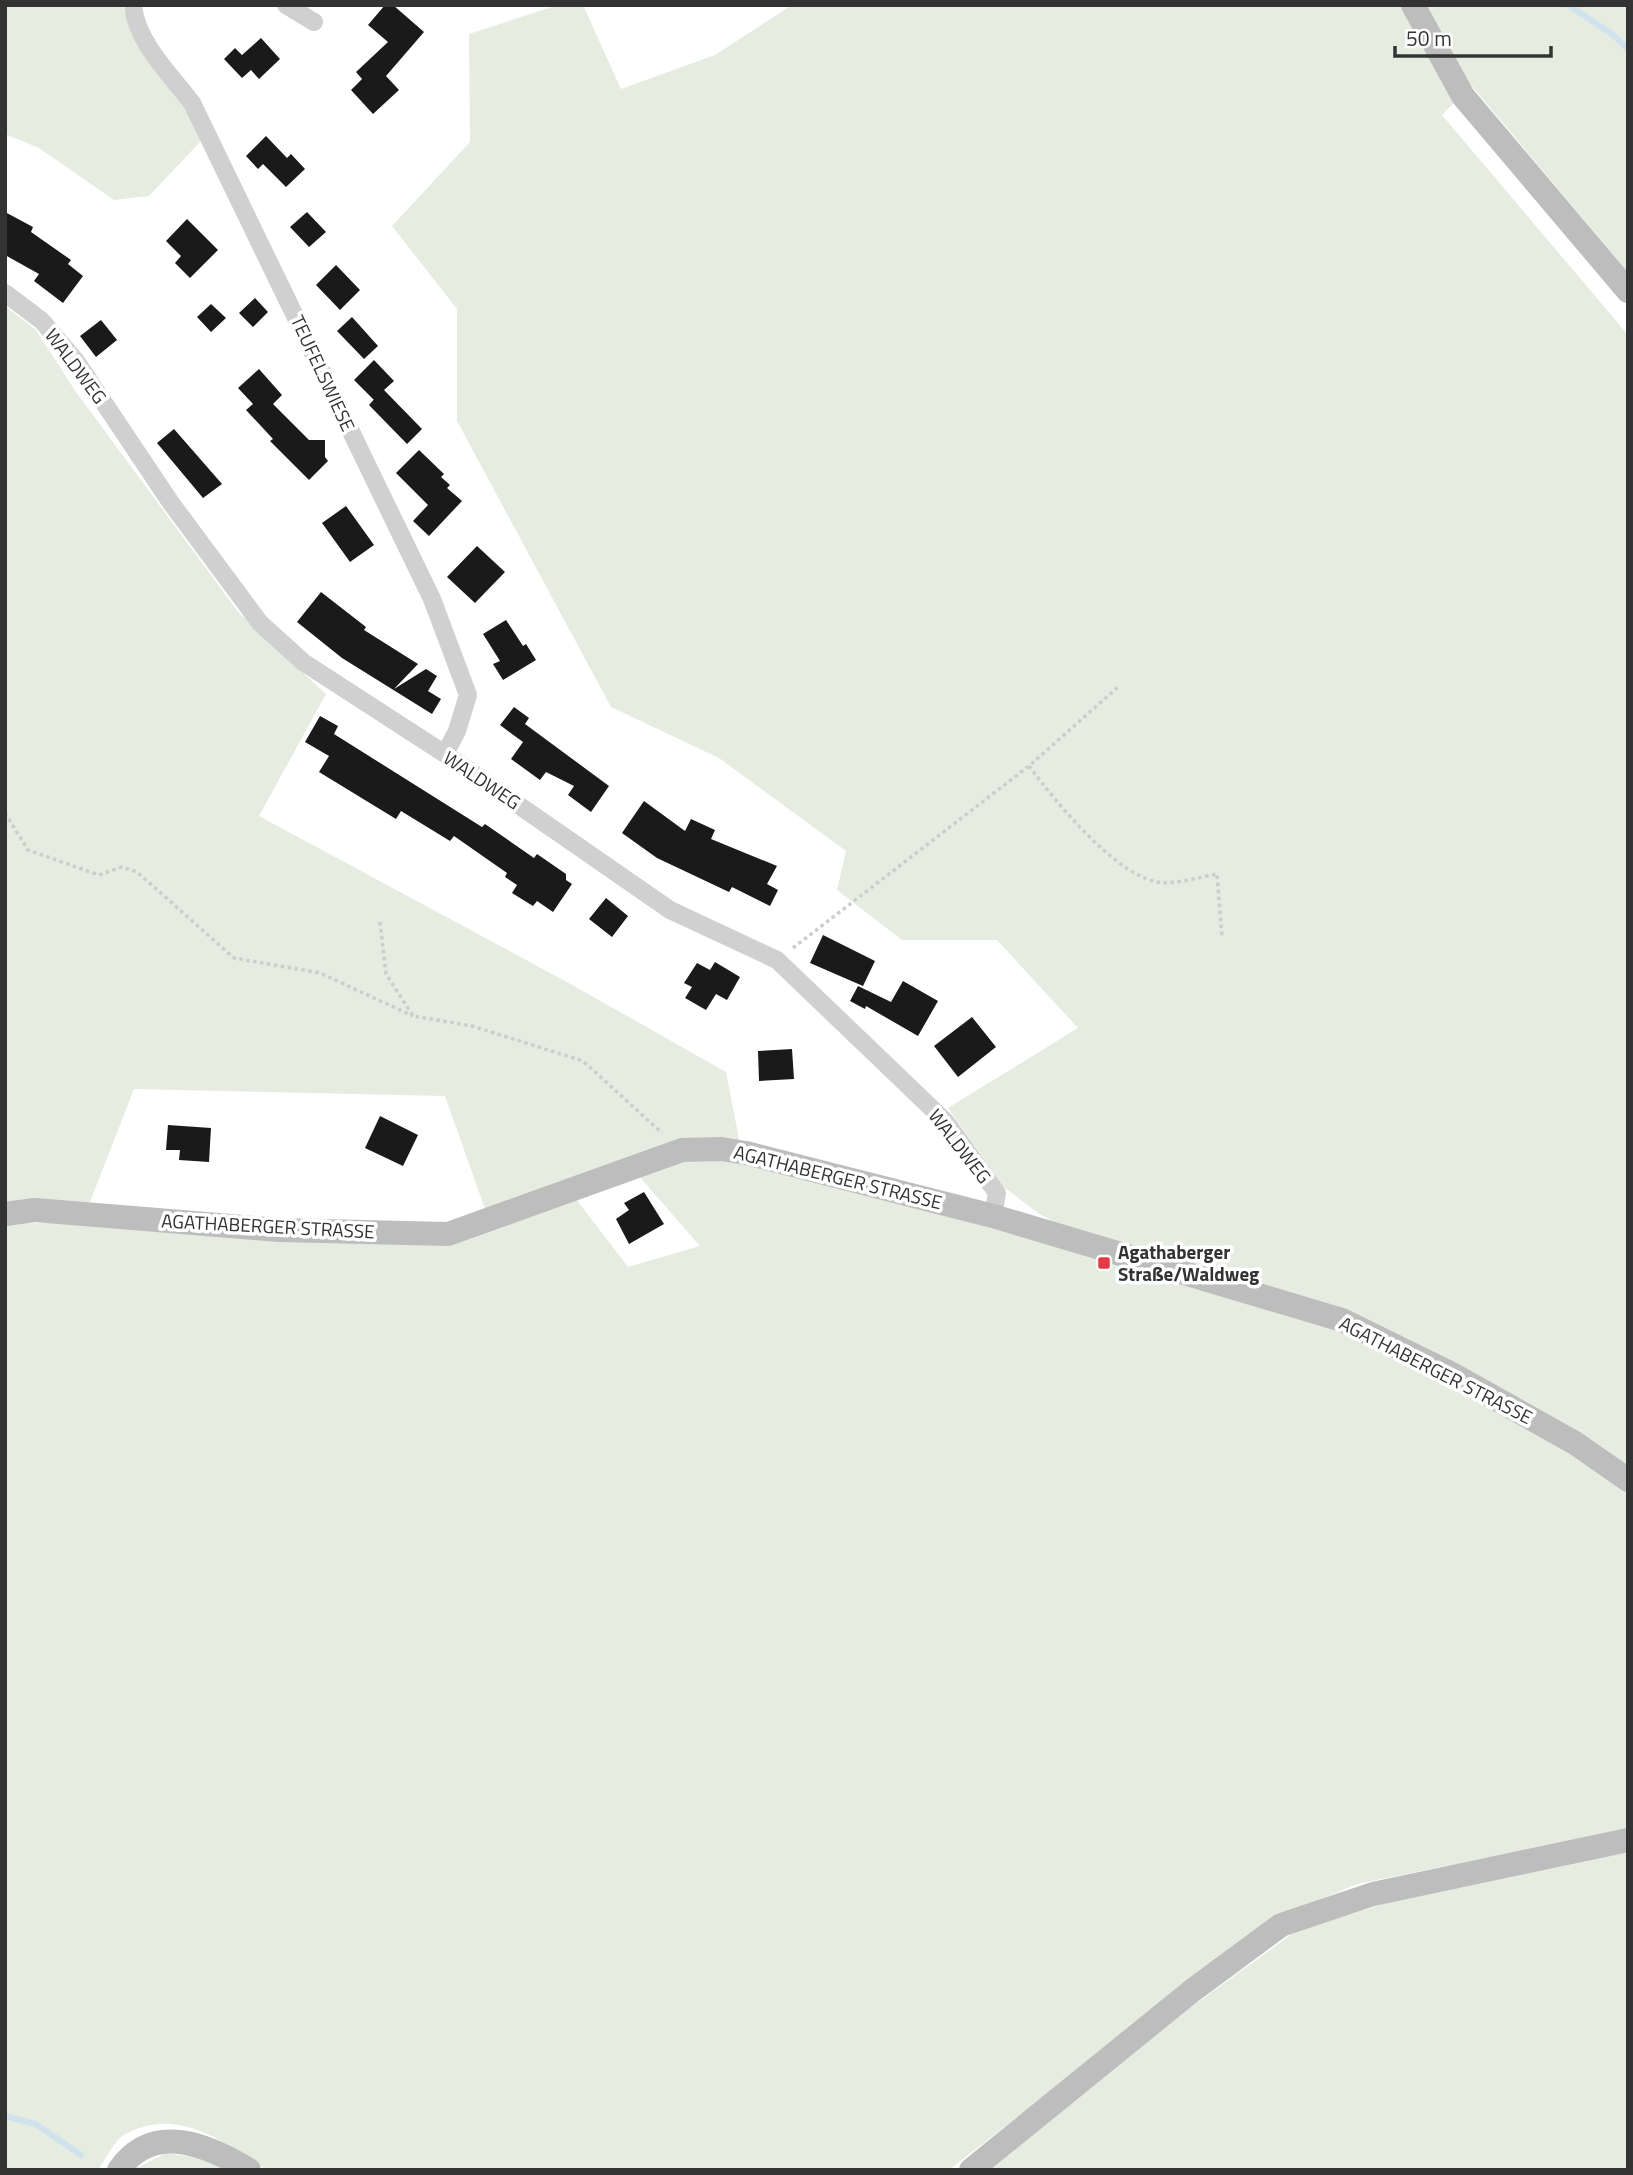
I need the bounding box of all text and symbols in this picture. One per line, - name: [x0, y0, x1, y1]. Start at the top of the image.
- scale bar: [1395, 14, 1551, 58]
- text: 50 m: [1406, 22, 1452, 54]
- street label: TEUFELSWIESE: [284, 310, 363, 436]
- street label: WALDWEG: [38, 322, 114, 410]
- street label: WALDWEG: [438, 743, 527, 816]
- street label: WALDWEG: [922, 1102, 999, 1189]
- street label: AGATHABERGER STRASSE: [731, 1137, 945, 1216]
- street label: AGATHABERGER STRASSE: [161, 1205, 375, 1246]
- place label: Agathaberger Straße/Waldweg: [1118, 1237, 1259, 1288]
- marker: Agathaberger Straße/Waldweg: [1096, 1255, 1112, 1271]
- street label: AGATHABERGER STRASSE: [1335, 1308, 1538, 1431]

